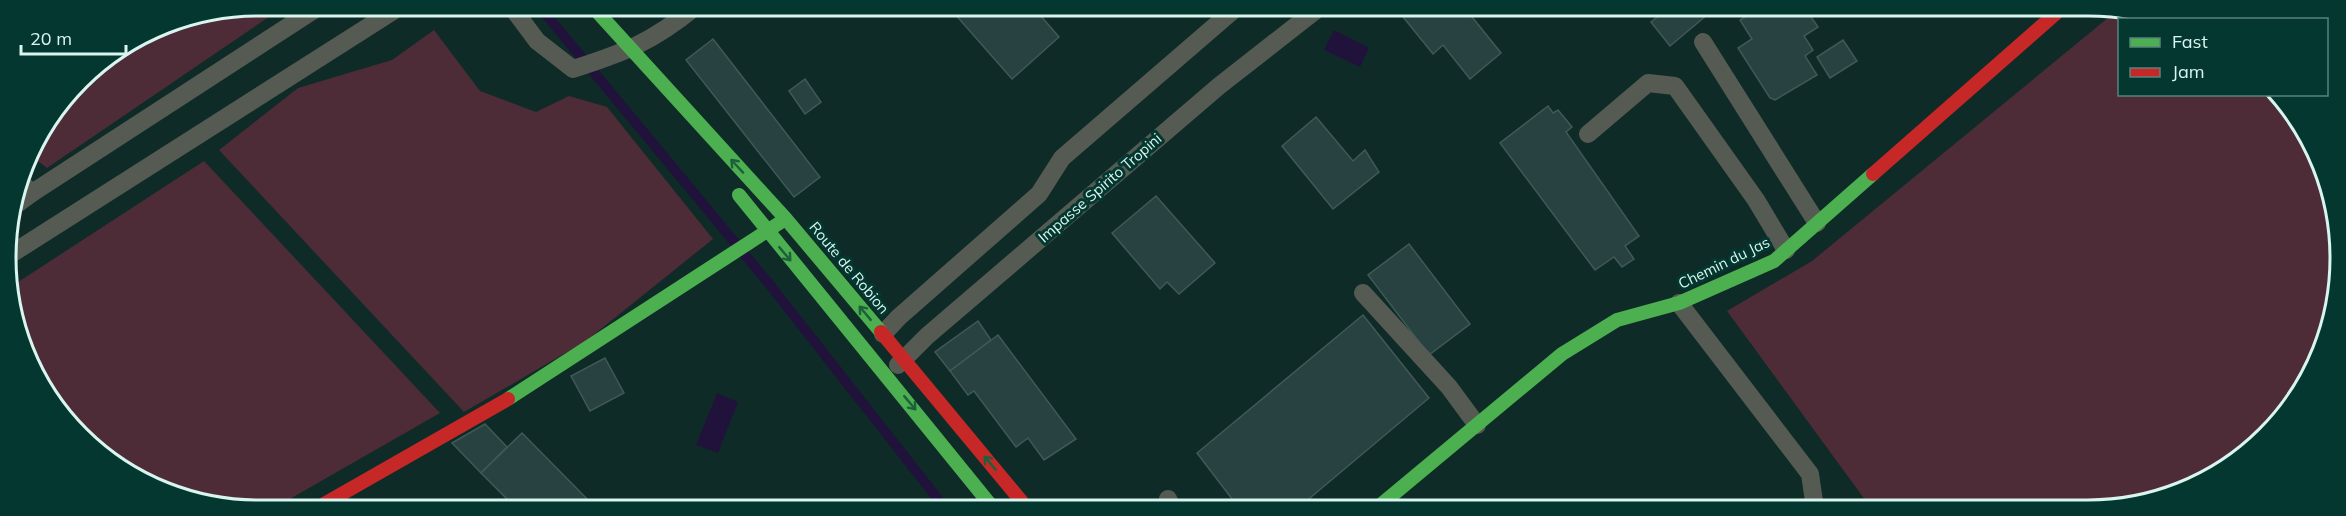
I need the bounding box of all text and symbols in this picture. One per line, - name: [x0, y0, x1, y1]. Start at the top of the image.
- scale bar: [21, 18, 126, 56]
- legend: [2118, 18, 2328, 96]
- text: 20 m: [30, 27, 72, 50]
- text: Fast: [2172, 30, 2208, 53]
- text: Jam: [2172, 60, 2205, 83]
- street label: Impasse Spirito Tropini: [1034, 129, 1165, 246]
- one-way arrow: [730, 159, 744, 174]
- street label: Route de Robion: [805, 218, 893, 318]
- street label: Chemin du Jas: [1675, 232, 1773, 293]
- one-way arrow: [778, 246, 792, 261]
- one-way arrow: [859, 305, 872, 321]
- one-way arrow: [904, 395, 917, 411]
- one-way arrow: [983, 456, 997, 471]

